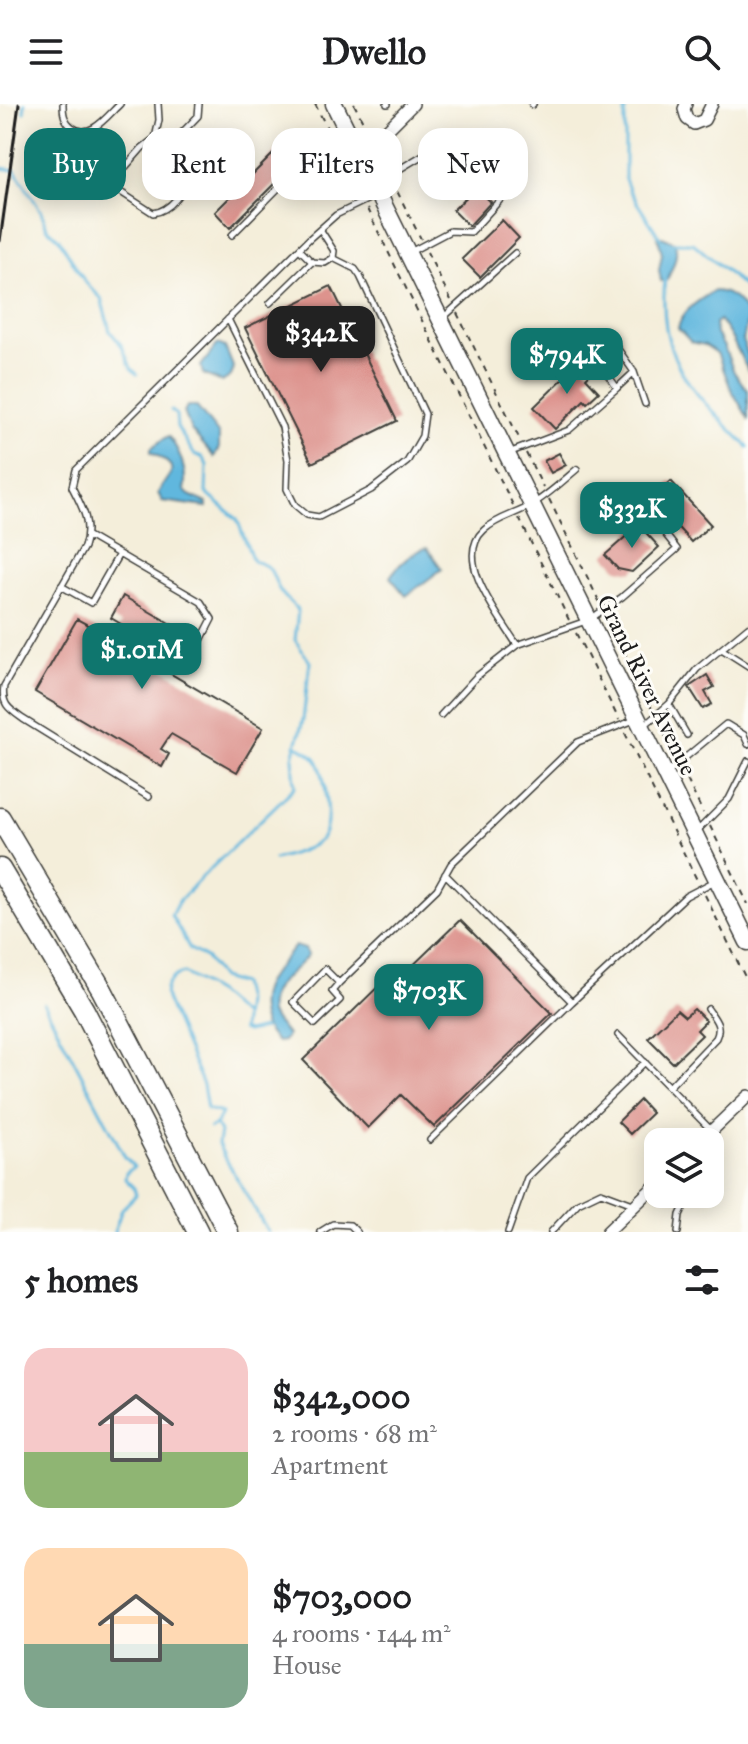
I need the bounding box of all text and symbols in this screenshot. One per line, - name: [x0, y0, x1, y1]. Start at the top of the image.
- icon: menu: [24, 30, 68, 74]
- text: Dwello: [322, 30, 426, 74]
- icon: search: [680, 30, 724, 74]
- chip: Buy: [24, 128, 126, 200]
- chip: Rent: [142, 128, 255, 200]
- chip: Filters: [271, 128, 402, 200]
- chip: New: [418, 128, 528, 200]
- pin: $342K: [265, 306, 377, 374]
- text: $342K: [285, 316, 357, 348]
- pin: $794K: [511, 328, 623, 396]
- text: $794K: [529, 338, 605, 370]
- pin: $332K: [576, 482, 688, 550]
- text: $332K: [598, 492, 666, 524]
- street label: Grand River Avenue: [590, 590, 704, 780]
- pin: $1.01M: [77, 623, 207, 691]
- text: $1.01M: [100, 633, 184, 665]
- pin: $703K: [373, 964, 485, 1032]
- text: $703K: [392, 974, 466, 1006]
- map controls: [644, 1128, 724, 1208]
- button: layers: [644, 1128, 724, 1208]
- icon: filters: [680, 1258, 724, 1302]
- text: 5 homes: [24, 1260, 138, 1301]
- text: $342,000: [272, 1376, 411, 1417]
- icon: home: [88, 1380, 184, 1476]
- text: 2 rooms · 68 m²: [272, 1417, 437, 1449]
- text: Apartment: [272, 1449, 388, 1481]
- text: $703,000: [272, 1576, 412, 1617]
- icon: home: [88, 1580, 184, 1676]
- text: 4 rooms · 144 m²: [272, 1617, 451, 1649]
- text: House: [272, 1649, 342, 1681]

